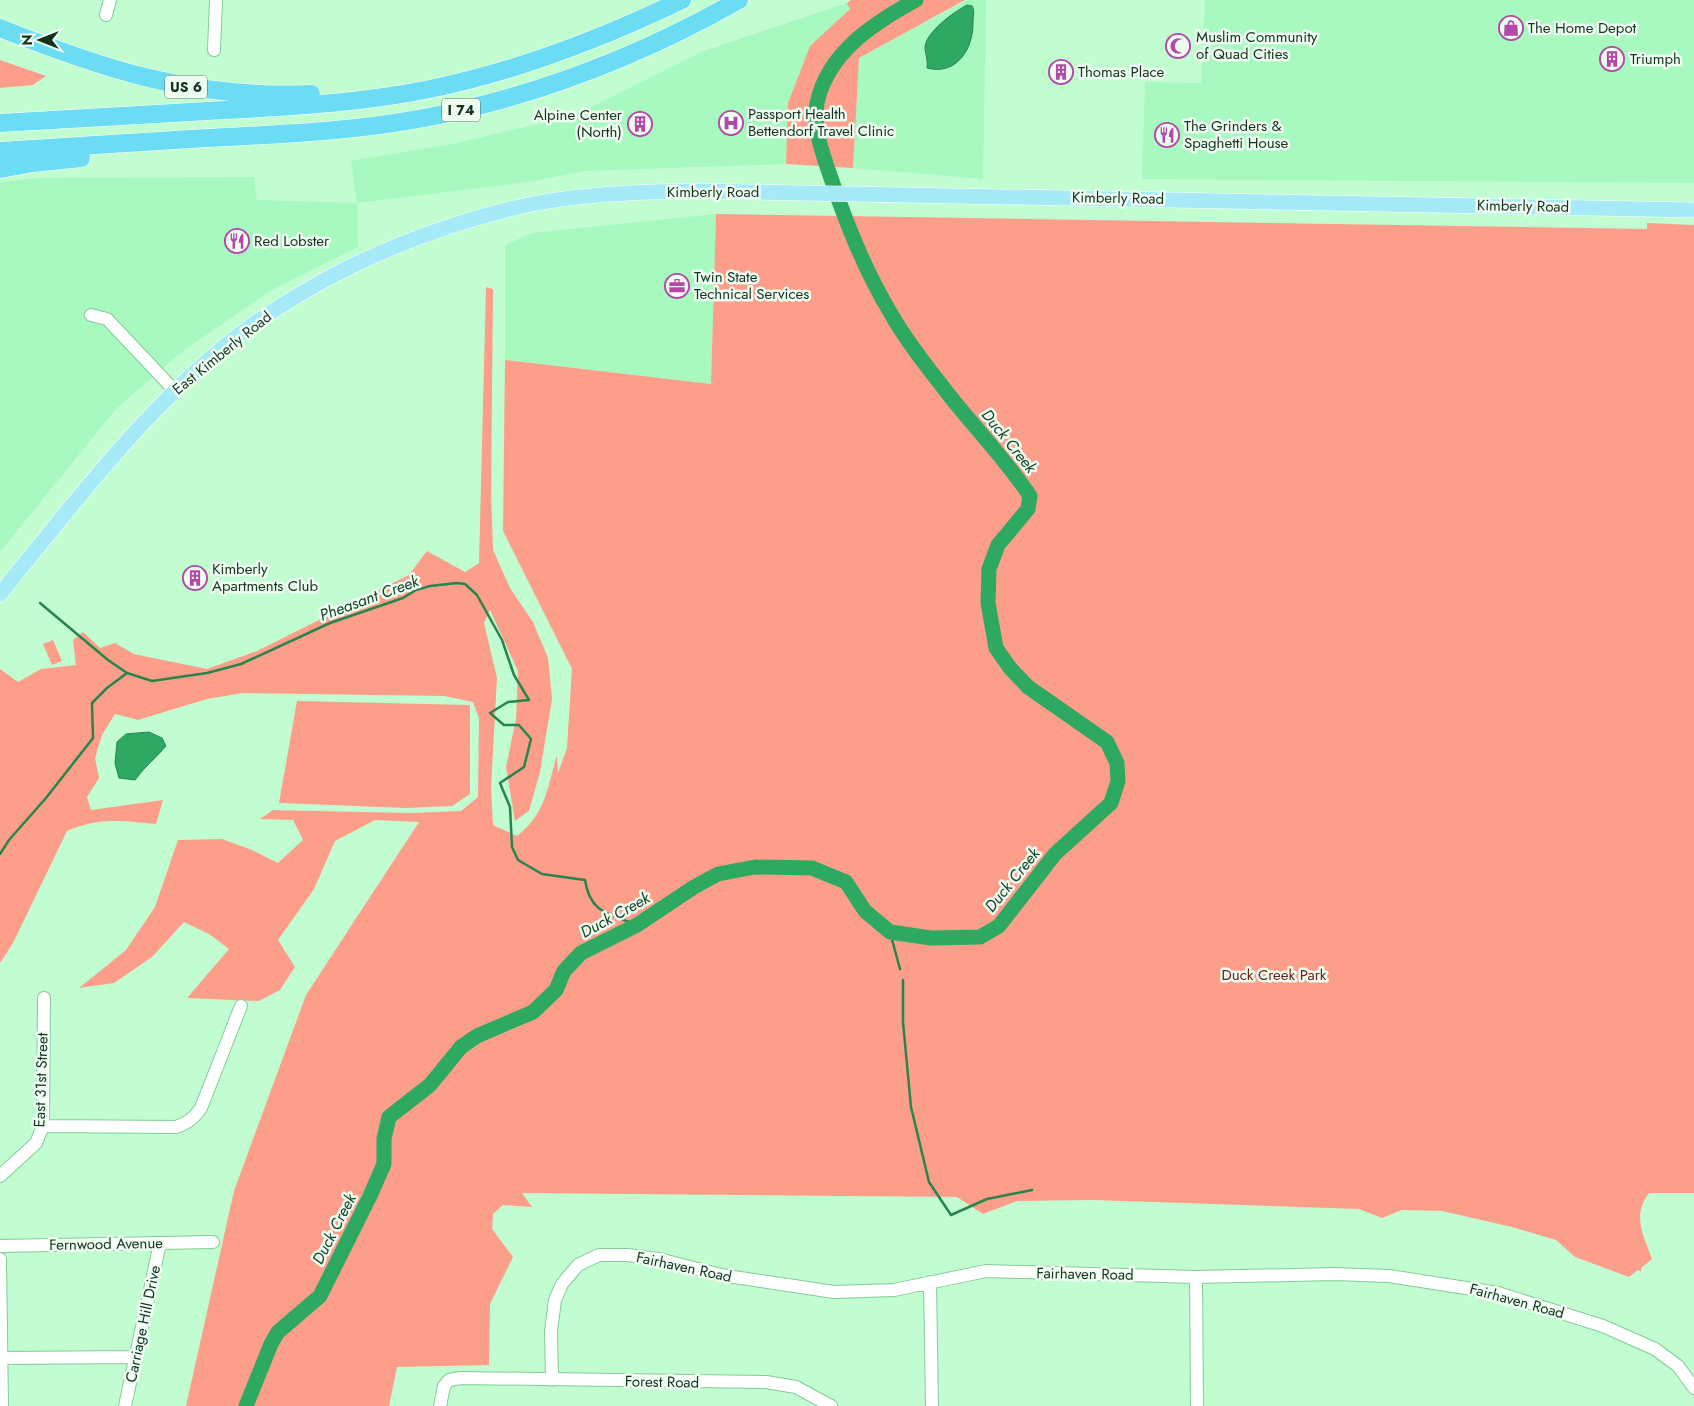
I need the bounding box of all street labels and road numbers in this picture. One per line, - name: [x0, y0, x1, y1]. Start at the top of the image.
- road number: US 6: [165, 75, 207, 98]
- road number: I 74: [442, 98, 480, 122]
- street label: Kimberly Road: [667, 181, 759, 203]
- street label: Kimberly Road: [1072, 186, 1164, 210]
- street label: Kimberly Road: [1477, 194, 1569, 218]
- street label: East Kimberly Road: [168, 306, 276, 400]
- street label: East 31st Street: [28, 1032, 54, 1128]
- street label: Fernwood Avenue: [49, 1232, 163, 1256]
- street label: Fairhaven Road: [634, 1246, 734, 1288]
- street label: Fairhaven Road: [1036, 1262, 1134, 1286]
- street label: Carriage Hill Drive: [120, 1263, 166, 1385]
- street label: Fairhaven Road: [1467, 1278, 1567, 1324]
- street label: Forest Road: [625, 1370, 699, 1394]

